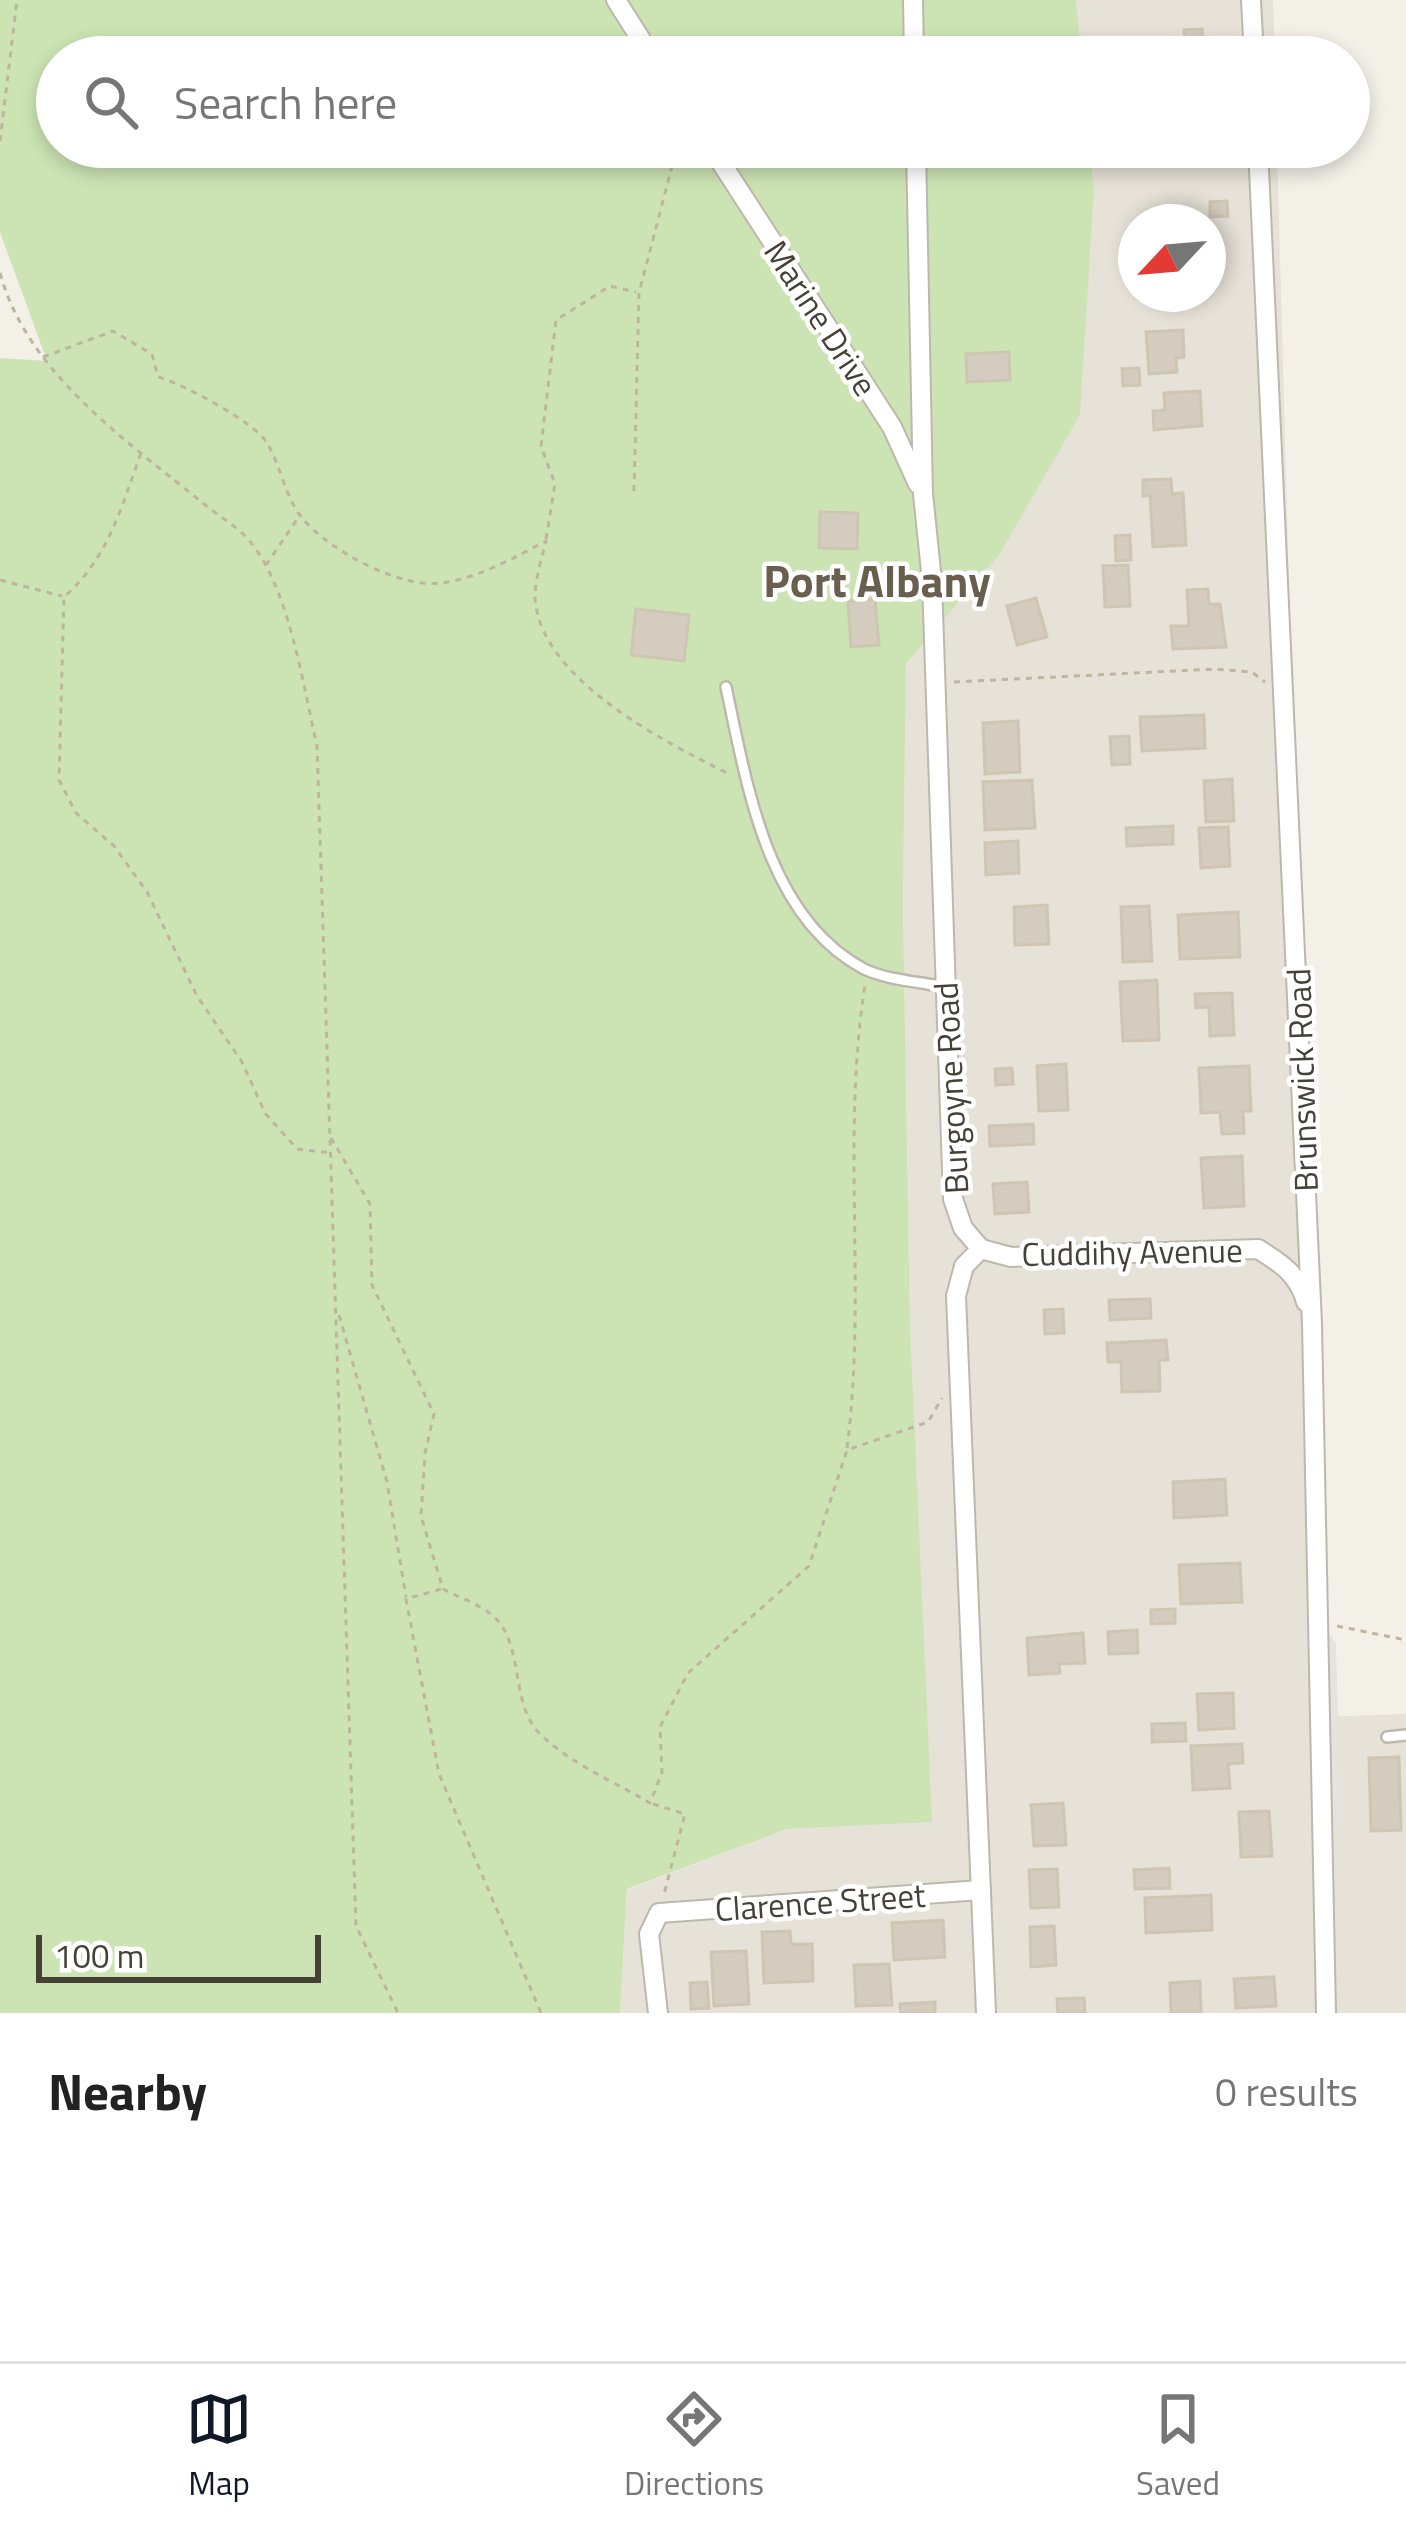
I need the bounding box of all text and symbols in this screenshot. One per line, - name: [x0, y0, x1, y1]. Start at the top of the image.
- search box: [36, 36, 1370, 168]
- text: Search here: [174, 68, 397, 136]
- icon: search: [78, 69, 144, 135]
- north arrow: [1118, 204, 1226, 312]
- street label: Marine Drive: [752, 230, 890, 406]
- district label: Port Albany: [763, 546, 991, 614]
- street label: Brunswick Road: [1273, 967, 1331, 1193]
- street label: Burgoyne Road: [920, 981, 982, 1195]
- street label: Cuddihy Avenue: [1021, 1225, 1243, 1279]
- street label: Clarence Street: [713, 1870, 927, 1934]
- scale bar: [36, 1929, 321, 1982]
- text: 100 m: [54, 1931, 144, 1981]
- text: Nearby: [48, 2052, 207, 2130]
- text: 0 results: [1215, 2062, 1358, 2121]
- tab: Map: [186, 2386, 252, 2508]
- tab: Directions: [624, 2386, 764, 2508]
- tab: Saved: [1136, 2386, 1220, 2508]

